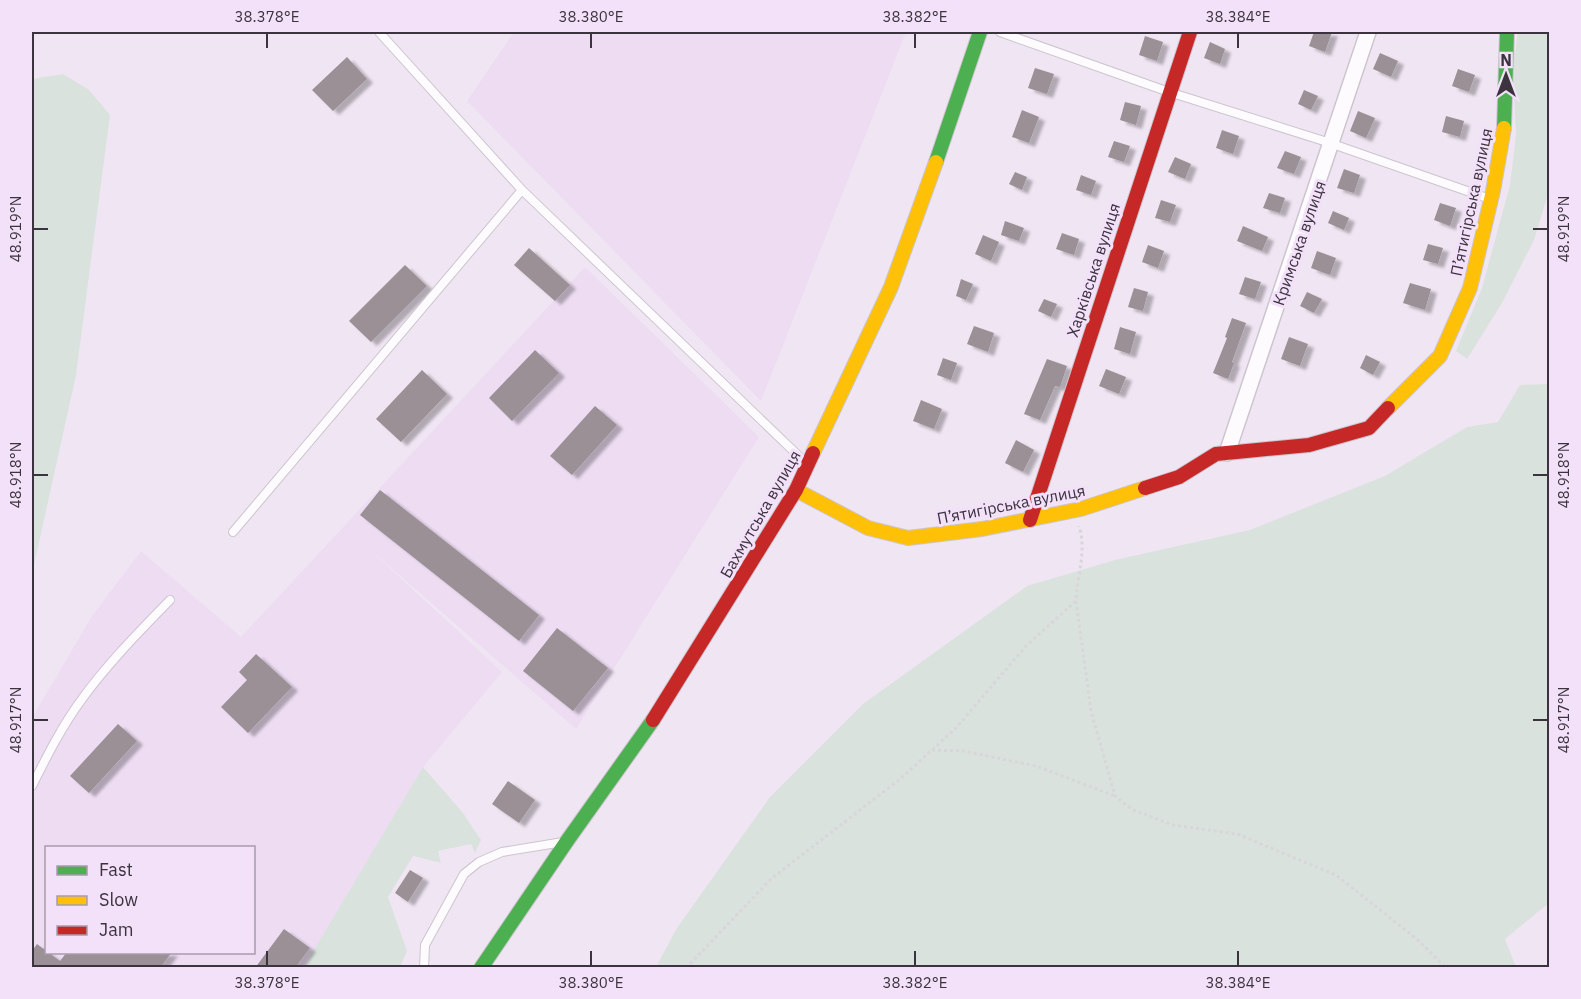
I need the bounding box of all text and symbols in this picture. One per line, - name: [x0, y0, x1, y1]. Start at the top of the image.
- text: 38.378°E: [235, 7, 299, 26]
- text: 38.380°E: [559, 7, 623, 26]
- text: 38.382°E: [883, 7, 947, 26]
- text: 38.384°E: [1206, 7, 1270, 26]
- north arrow: [1476, 45, 1536, 105]
- text: N: [1500, 50, 1512, 70]
- street label: П’ятигірська вулиця: [1446, 126, 1496, 278]
- street label: Кримська вулиця: [1268, 178, 1330, 308]
- text: 48.919°N: [6, 196, 25, 262]
- text: 48.919°N: [1554, 196, 1573, 262]
- street label: Харківська вулиця: [1062, 200, 1124, 340]
- text: 48.918°N: [6, 442, 25, 508]
- text: 48.918°N: [1554, 442, 1573, 508]
- street label: Бахмутська вулиця: [715, 447, 805, 581]
- street label: П’ятигірська вулиця: [935, 480, 1087, 528]
- text: 48.917°N: [6, 687, 25, 753]
- text: 48.917°N: [1554, 687, 1573, 753]
- legend: [45, 846, 255, 954]
- text: Fast: [99, 858, 133, 881]
- text: Slow: [99, 888, 138, 911]
- text: Jam: [99, 918, 134, 941]
- text: 38.378°E: [235, 973, 299, 992]
- text: 38.380°E: [559, 973, 623, 992]
- text: 38.382°E: [883, 973, 947, 992]
- text: 38.384°E: [1206, 973, 1270, 992]

